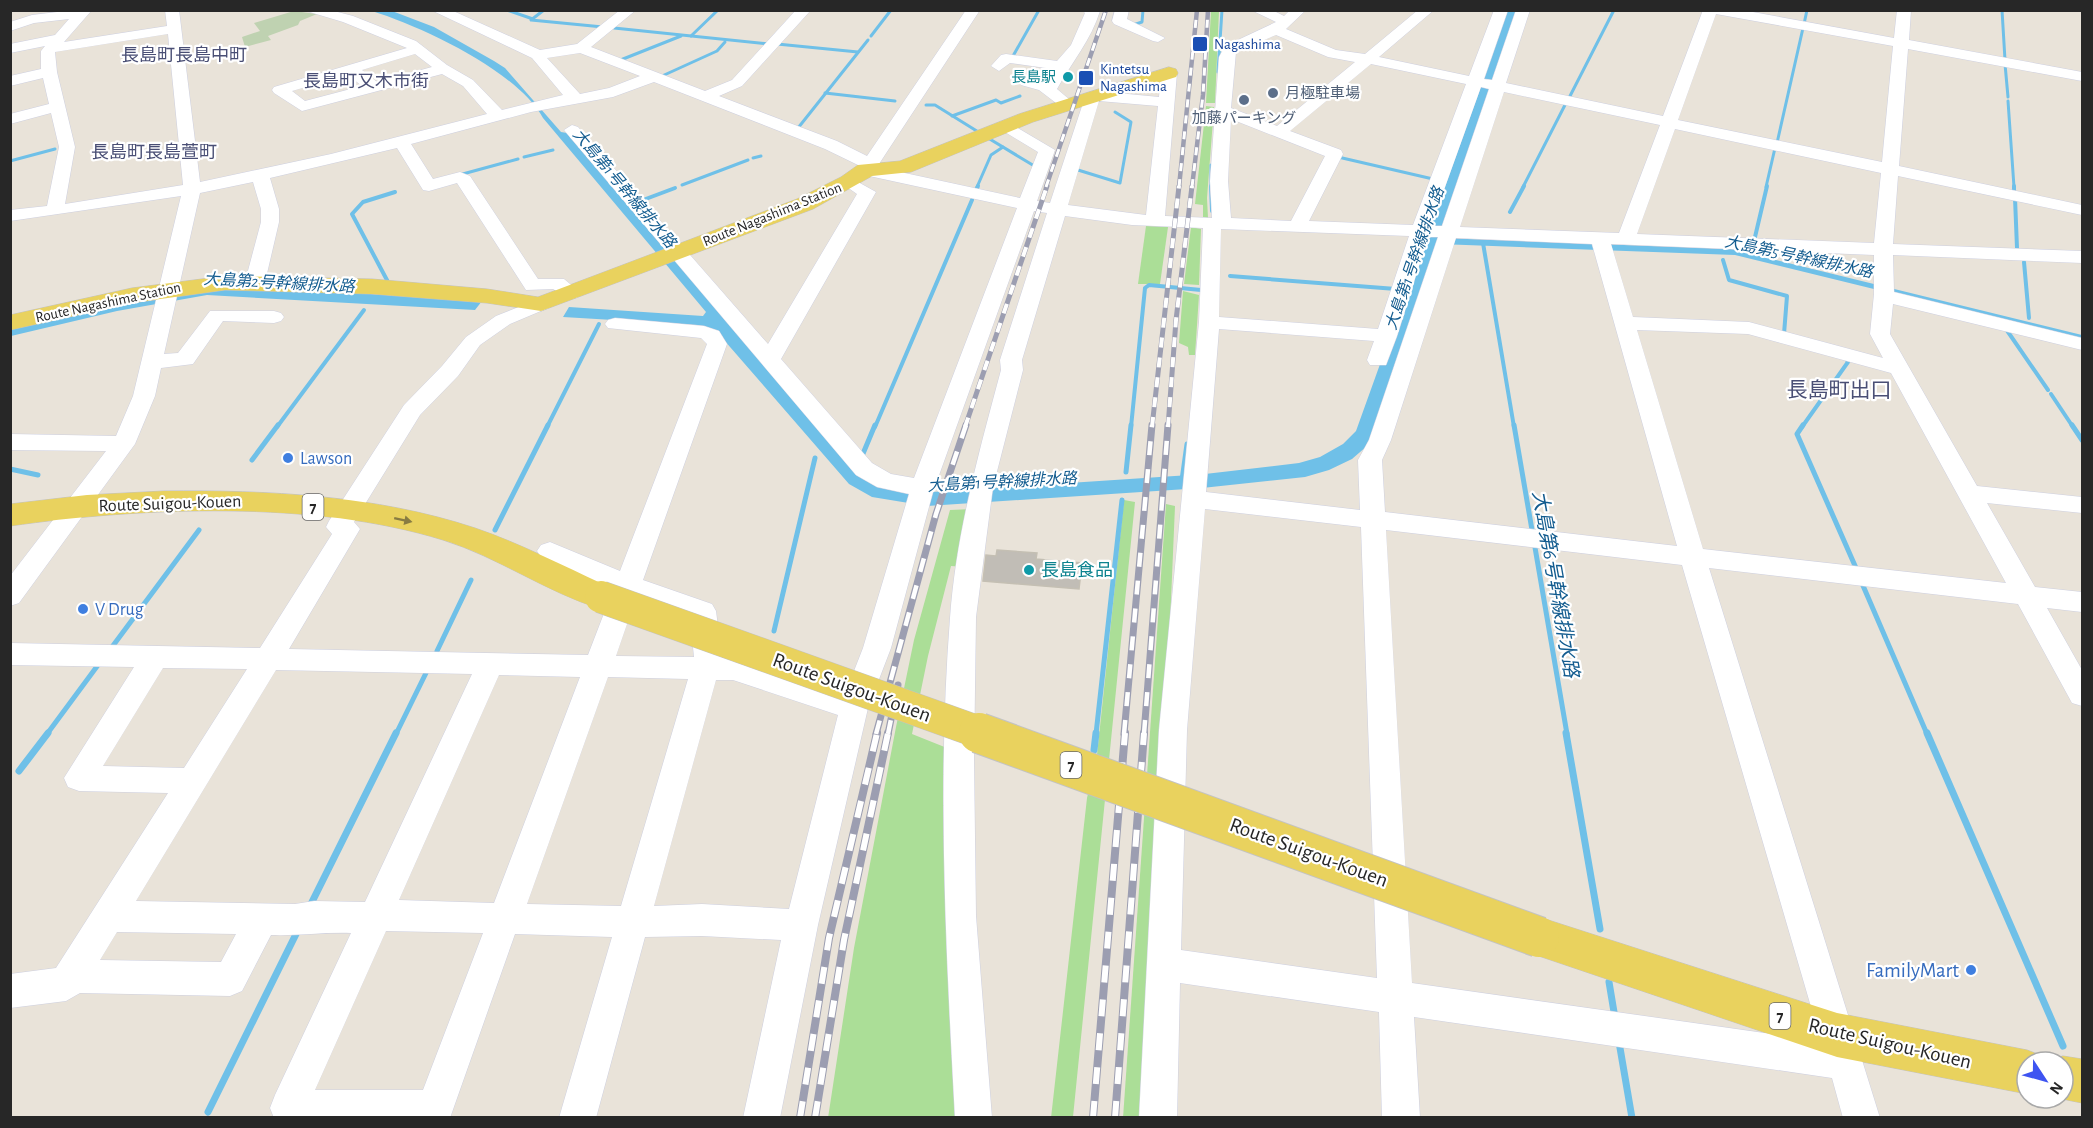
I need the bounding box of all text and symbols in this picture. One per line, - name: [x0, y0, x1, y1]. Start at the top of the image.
- marker: Nagashima: [1191, 35, 1209, 53]
- place label: Nagashima: [1214, 37, 1281, 52]
- district label: 長島町長島中町: [121, 45, 247, 65]
- place label: Kintetsu Nagashima: [1100, 62, 1167, 94]
- place label: 長島駅: [1011, 69, 1056, 85]
- marker: Kintetsu Nagashima: [1077, 69, 1095, 87]
- marker: 長島駅: [1061, 70, 1075, 84]
- district label: 長島町又木市街: [303, 71, 429, 91]
- place label: 月極駐車場: [1285, 85, 1360, 101]
- marker: 月極駐車場: [1266, 86, 1280, 100]
- marker: 加藤パーキング: [1237, 93, 1251, 107]
- place label: 加藤パーキング: [1192, 110, 1296, 126]
- water label: 大島第1号幹線排水路: [570, 126, 680, 253]
- district label: 長島町長島萱町: [91, 142, 217, 162]
- street label: Route Nagashima Station: [701, 180, 844, 249]
- water label: 大島第1号幹線排水路: [1382, 183, 1447, 332]
- water label: 大島第5号幹線排水路: [1723, 233, 1876, 281]
- water label: 大島第2号幹線排水路: [203, 270, 357, 295]
- street label: Route Nagashima Station: [34, 280, 182, 325]
- district label: 長島町出口: [1787, 379, 1892, 401]
- place label: Lawson: [300, 450, 352, 468]
- marker: Lawson: [281, 451, 295, 465]
- water label: 大島第1号幹線排水路: [927, 469, 1079, 494]
- water label: 大島第6号幹線排水路: [1529, 489, 1583, 681]
- street label: Route Suigou-Kouen: [98, 493, 242, 515]
- road number: 7: [302, 494, 324, 520]
- one-way arrow: [393, 516, 412, 525]
- place label: 長島食品: [1041, 560, 1113, 580]
- marker: 長島食品: [1022, 563, 1036, 577]
- place label: V Drug: [95, 601, 144, 619]
- marker: V Drug: [76, 602, 90, 616]
- street label: Route Suigou-Kouen: [770, 649, 934, 726]
- road number: 7: [1060, 752, 1082, 778]
- street label: Route Suigou-Kouen: [1227, 814, 1391, 891]
- place label: FamilyMart: [1866, 960, 1959, 981]
- marker: FamilyMart: [1964, 963, 1978, 977]
- road number: 7: [1770, 1003, 1790, 1029]
- street label: Route Suigou-Kouen: [1806, 1014, 1973, 1072]
- north arrow: [2015, 1050, 2075, 1110]
- text: N: [2047, 1079, 2066, 1097]

